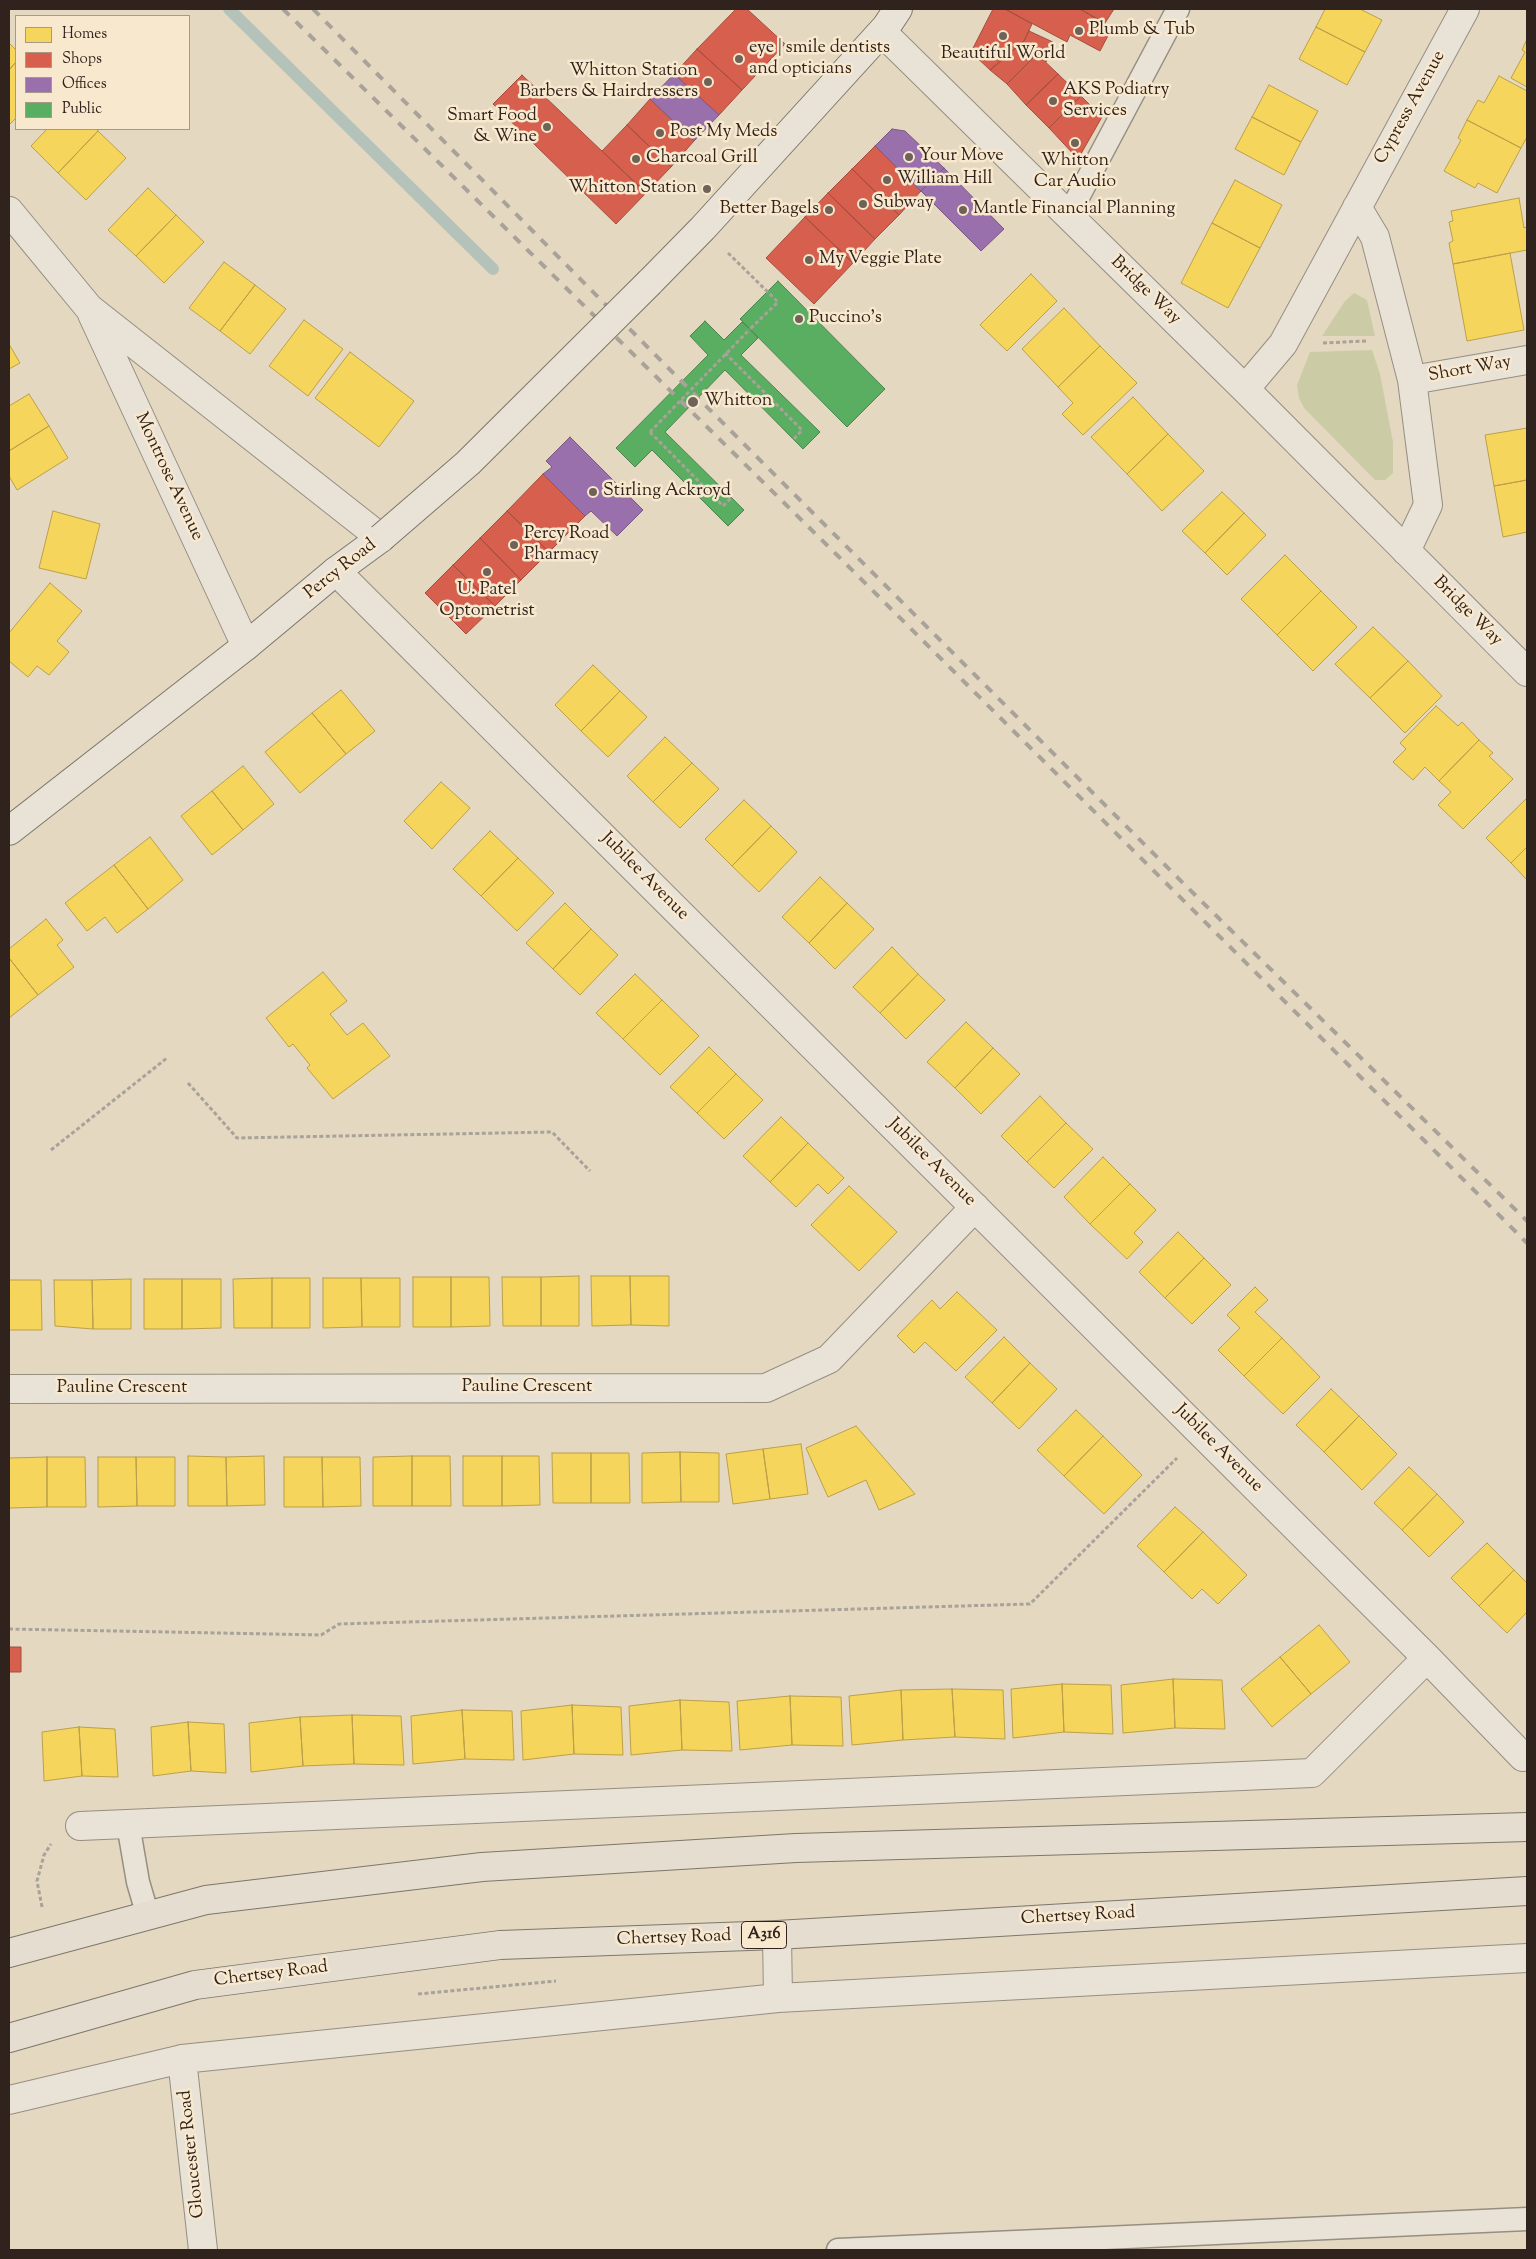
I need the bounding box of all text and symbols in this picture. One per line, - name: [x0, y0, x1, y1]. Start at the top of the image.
- legend: [15, 15, 190, 130]
- place label: Plumb & Tub: [1089, 20, 1195, 42]
- text: Homes: [62, 24, 107, 45]
- marker: Plumb & Tub: [1073, 25, 1085, 37]
- marker: Beautiful World: [997, 30, 1009, 42]
- place label: eye | smile dentists and opticians: [749, 38, 890, 80]
- place label: Beautiful World: [941, 44, 1065, 66]
- street label: Cypress Avenue: [1371, 47, 1451, 169]
- text: Shops: [62, 49, 102, 70]
- marker: eye | smile dentists and opticians: [733, 53, 745, 65]
- place label: Whitton Station Barbers & Hairdressers: [519, 61, 698, 104]
- text: Offices: [62, 74, 107, 95]
- marker: Whitton Station Barbers & Hairdressers: [702, 76, 714, 88]
- place label: AKS Podiatry Services: [1063, 80, 1169, 122]
- marker: AKS Podiatry Services: [1047, 95, 1059, 107]
- text: Public: [62, 99, 102, 120]
- place label: Smart Food & Wine: [447, 106, 537, 148]
- marker: Smart Food & Wine: [541, 121, 553, 133]
- place label: Post My Meds: [670, 122, 777, 144]
- marker: Post My Meds: [654, 127, 666, 139]
- marker: Whitton Car Audio: [1069, 137, 1081, 149]
- place label: Your Move: [919, 146, 1004, 168]
- place label: Charcoal Grill: [646, 148, 758, 170]
- marker: Your Move: [903, 151, 915, 163]
- place label: Whitton Car Audio: [1034, 151, 1116, 193]
- marker: Charcoal Grill: [630, 153, 642, 165]
- place label: William Hill: [897, 169, 993, 191]
- marker: William Hill: [881, 174, 893, 186]
- place label: Whitton Station: [568, 178, 697, 200]
- marker: Whitton Station: [701, 183, 713, 195]
- place label: Subway: [873, 193, 934, 215]
- marker: Subway: [857, 198, 869, 210]
- place label: Better Bagels: [720, 199, 819, 221]
- place label: Mantle Financial Planning: [973, 199, 1175, 221]
- marker: Better Bagels: [823, 204, 835, 216]
- marker: Mantle Financial Planning: [957, 204, 969, 216]
- place label: My Veggie Plate: [819, 249, 942, 271]
- street label: Bridge Way: [1105, 252, 1185, 330]
- marker: My Veggie Plate: [803, 254, 815, 266]
- place label: Puccino's: [809, 308, 882, 330]
- marker: Puccino's: [793, 313, 805, 325]
- street label: Short Way: [1427, 352, 1513, 388]
- place label: Whitton: [704, 391, 772, 413]
- marker: Whitton: [686, 395, 700, 409]
- street label: Montrose Avenue: [129, 410, 207, 544]
- place label: Stirling Ackroyd: [603, 481, 731, 503]
- marker: Stirling Ackroyd: [587, 486, 599, 498]
- place label: Percy Road Pharmacy: [524, 524, 609, 566]
- street label: Percy Road: [301, 535, 381, 605]
- marker: Percy Road Pharmacy: [508, 539, 520, 551]
- marker: U. Patel Optometrist: [481, 566, 493, 578]
- street label: Bridge Way: [1428, 573, 1506, 651]
- place label: U. Patel Optometrist: [439, 580, 535, 622]
- street label: Jubilee Avenue: [595, 828, 693, 926]
- street label: Jubilee Avenue: [882, 1114, 980, 1212]
- street label: Pauline Crescent: [462, 1377, 592, 1399]
- street label: Pauline Crescent: [57, 1378, 187, 1400]
- street label: Jubilee Avenue: [1169, 1400, 1267, 1498]
- street label: Chertsey Road: [1020, 1903, 1136, 1931]
- road number: A316: [742, 1922, 786, 1948]
- street label: Chertsey Road: [616, 1926, 732, 1952]
- street label: Chertsey Road: [213, 1957, 329, 1993]
- street label: Gloucester Road: [176, 2089, 210, 2219]

